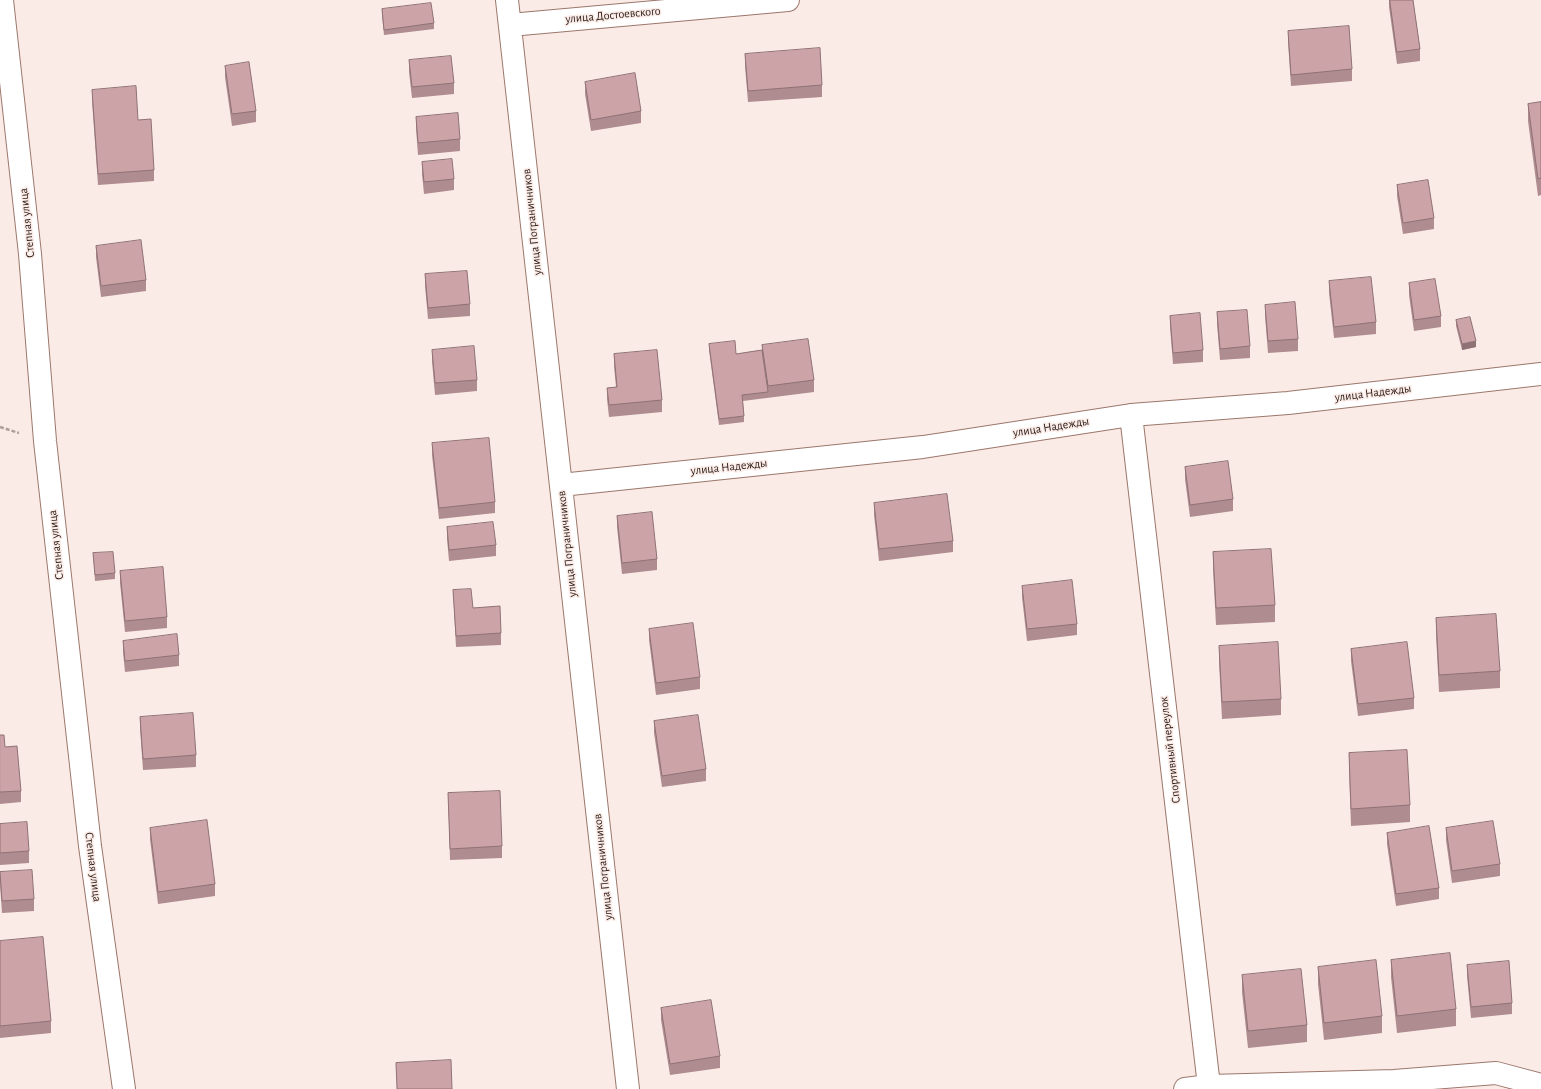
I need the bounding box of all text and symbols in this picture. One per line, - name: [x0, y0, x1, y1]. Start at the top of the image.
- street label: улица Достоевского: [565, 4, 661, 26]
- street label: улица Пограничников: [519, 168, 545, 276]
- street label: Степная улица: [16, 187, 38, 259]
- street label: улица Надежды: [1334, 381, 1412, 405]
- street label: улица Надежды: [1012, 414, 1090, 440]
- street label: улица Надежды: [690, 456, 768, 478]
- street label: улица Пограничников: [554, 490, 580, 598]
- street label: Степная улица: [45, 509, 67, 581]
- street label: Спортивный переулок: [1156, 696, 1184, 804]
- street label: улица Пограничников: [590, 813, 616, 921]
- street label: Степная улица: [82, 831, 104, 903]

